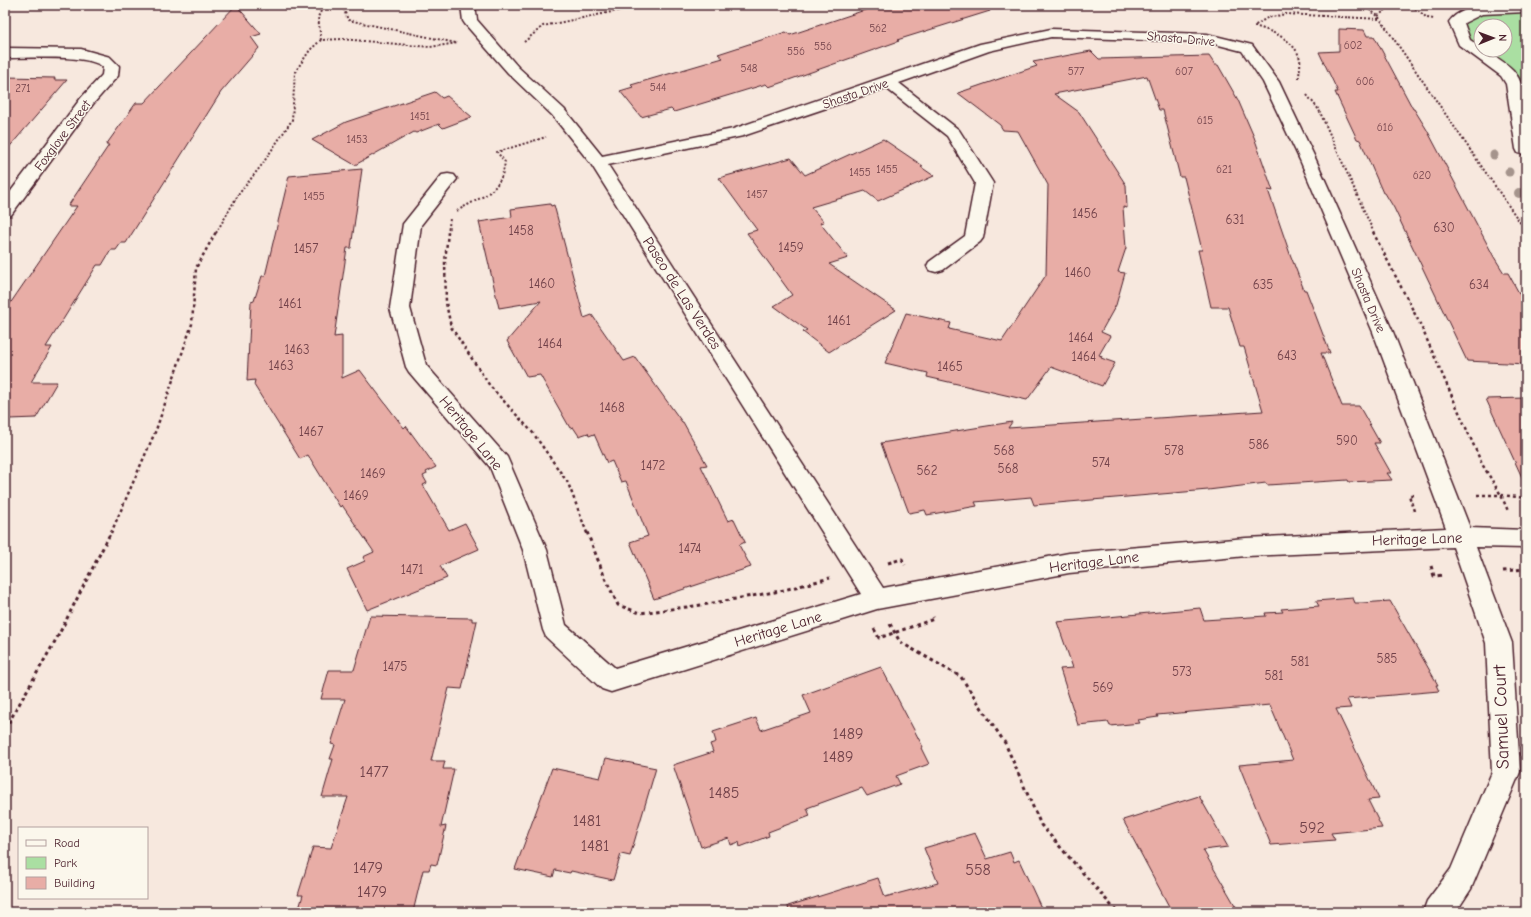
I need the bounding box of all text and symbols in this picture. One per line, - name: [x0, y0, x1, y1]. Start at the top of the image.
- north arrow: [1473, 18, 1513, 58]
- house number: 562: [869, 22, 887, 35]
- street label: Shasta Drive: [1146, 28, 1216, 49]
- text: N: [1496, 34, 1509, 42]
- house number: 602: [1344, 39, 1362, 52]
- house number: 556: [814, 40, 832, 53]
- house number: 556: [787, 45, 805, 58]
- house number: 548: [741, 62, 758, 75]
- house number: 577: [1068, 65, 1084, 78]
- house number: 607: [1175, 65, 1193, 78]
- street label: Shasta Drive: [820, 75, 891, 112]
- house number: 606: [1356, 75, 1374, 88]
- house number: 544: [650, 81, 666, 94]
- house number: 271: [15, 82, 31, 95]
- street label: Foxglove Street: [31, 96, 95, 173]
- house number: 1451: [410, 110, 430, 123]
- house number: 615: [1197, 114, 1213, 127]
- house number: 616: [1377, 121, 1393, 134]
- house number: 1453: [346, 133, 368, 146]
- house number: 1455: [876, 163, 898, 176]
- house number: 621: [1216, 163, 1232, 176]
- house number: 1455: [849, 166, 871, 179]
- house number: 620: [1413, 169, 1431, 182]
- house number: 1457: [747, 188, 767, 201]
- house number: 1455: [303, 190, 325, 203]
- house number: 1456: [1072, 206, 1098, 221]
- house number: 631: [1226, 212, 1244, 227]
- house number: 630: [1433, 220, 1455, 235]
- house number: 1458: [508, 223, 534, 238]
- street label: Paseo de Las Verdes: [639, 233, 725, 353]
- house number: 1459: [778, 240, 804, 255]
- house number: 1457: [294, 241, 318, 256]
- house number: 1460: [1065, 265, 1091, 280]
- street label: Shasta Drive: [1348, 266, 1389, 335]
- house number: 1460: [529, 276, 555, 291]
- house number: 635: [1253, 277, 1273, 292]
- house number: 634: [1469, 277, 1489, 292]
- house number: 1461: [278, 296, 302, 311]
- house number: 1461: [827, 313, 851, 328]
- house number: 1464: [1069, 330, 1093, 345]
- house number: 1464: [538, 336, 562, 351]
- house number: 1463: [284, 342, 310, 357]
- house number: 643: [1277, 348, 1297, 363]
- house number: 1464: [1072, 349, 1096, 364]
- house number: 1463: [268, 358, 294, 373]
- house number: 1465: [937, 359, 963, 374]
- street label: Heritage Lane: [435, 392, 507, 474]
- house number: 1468: [599, 400, 625, 415]
- house number: 1467: [299, 424, 323, 439]
- house number: 590: [1336, 433, 1358, 448]
- house number: 586: [1249, 437, 1269, 452]
- house number: 568: [994, 443, 1015, 458]
- house number: 578: [1164, 443, 1184, 458]
- house number: 574: [1092, 455, 1110, 470]
- house number: 1472: [641, 458, 665, 473]
- house number: 568: [998, 461, 1019, 476]
- house number: 562: [917, 463, 938, 478]
- house number: 1469: [360, 466, 386, 481]
- house number: 1469: [343, 488, 369, 503]
- street label: Heritage Lane: [1371, 528, 1463, 550]
- house number: 1474: [679, 541, 701, 556]
- street label: Heritage Lane: [1048, 547, 1141, 576]
- house number: 1471: [401, 562, 423, 577]
- street label: Heritage Lane: [732, 607, 824, 651]
- house number: 585: [1377, 651, 1397, 666]
- house number: 581: [1291, 654, 1309, 669]
- house number: 1475: [383, 659, 407, 674]
- house number: 573: [1172, 664, 1192, 679]
- street label: Samuel Court: [1489, 664, 1514, 769]
- house number: 581: [1265, 668, 1283, 683]
- house number: 569: [1093, 680, 1114, 695]
- house number: 1489: [833, 725, 863, 743]
- house number: 1489: [823, 748, 853, 766]
- house number: 1477: [359, 763, 389, 781]
- house number: 1485: [709, 784, 739, 802]
- house number: 1481: [573, 812, 601, 830]
- house number: 592: [1299, 819, 1325, 837]
- legend: [18, 827, 148, 899]
- text: Road: [54, 836, 80, 850]
- house number: 1481: [581, 837, 609, 855]
- text: Park: [54, 856, 77, 870]
- house number: 1479: [353, 859, 383, 877]
- house number: 558: [965, 861, 991, 879]
- text: Building: [54, 876, 95, 890]
- house number: 1479: [357, 883, 387, 901]

